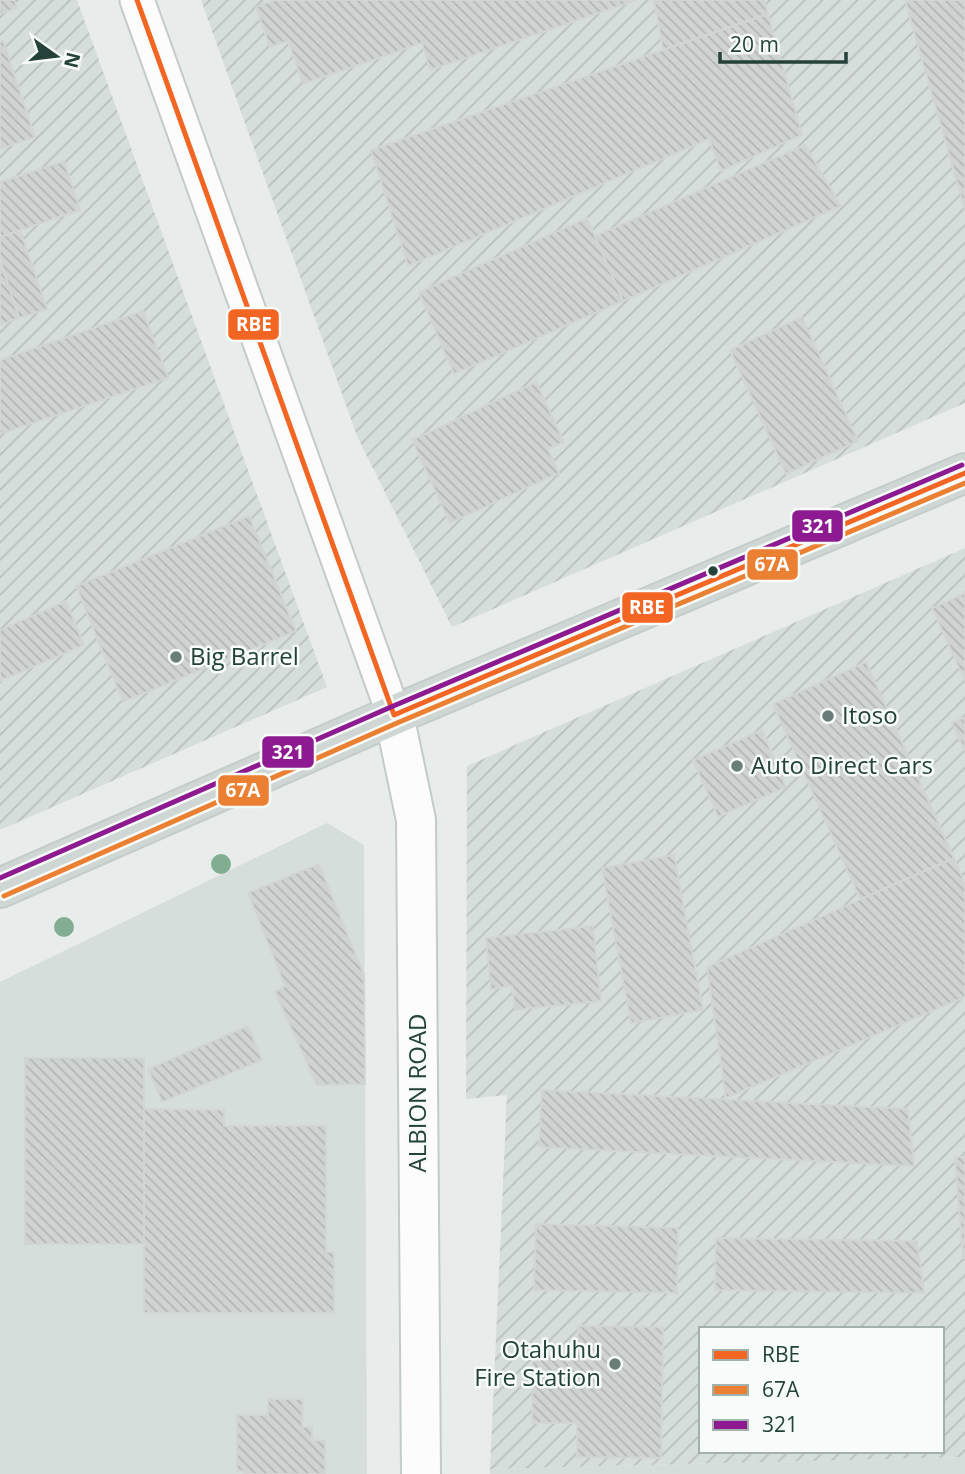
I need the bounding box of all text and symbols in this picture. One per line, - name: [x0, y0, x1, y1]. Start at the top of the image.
- north arrow: [21, 21, 91, 91]
- scale bar: [720, 21, 846, 65]
- text: 20 m: [730, 30, 779, 58]
- text: N: [58, 49, 87, 71]
- line badge: RBE: [227, 308, 280, 341]
- text: RBE: [236, 311, 272, 337]
- line badge: 321: [791, 509, 844, 543]
- text: 321: [802, 513, 834, 539]
- line badge: 67A: [746, 548, 799, 581]
- text: 67A: [755, 551, 790, 577]
- unlabelled marker: [706, 564, 720, 578]
- line badge: RBE: [621, 591, 674, 624]
- text: RBE: [629, 594, 665, 620]
- place label: Big Barrel: [190, 639, 299, 672]
- marker: Big Barrel: [168, 649, 184, 665]
- place label: Itoso: [842, 698, 898, 731]
- marker: Itoso: [820, 708, 836, 724]
- line badge: 321: [261, 735, 315, 769]
- text: 321: [272, 739, 304, 765]
- place label: Auto Direct Cars: [751, 748, 933, 781]
- marker: Auto Direct Cars: [729, 758, 745, 774]
- line badge: 67A: [217, 774, 270, 807]
- text: 67A: [226, 777, 261, 803]
- street label: ALBION ROAD: [400, 1014, 433, 1172]
- legend: [699, 1327, 944, 1453]
- place label: Otahuhu Fire Station: [474, 1332, 601, 1393]
- text: RBE: [762, 1340, 800, 1368]
- marker: Otahuhu Fire Station: [607, 1356, 623, 1372]
- text: 67A: [762, 1375, 800, 1403]
- text: 321: [762, 1410, 798, 1438]

